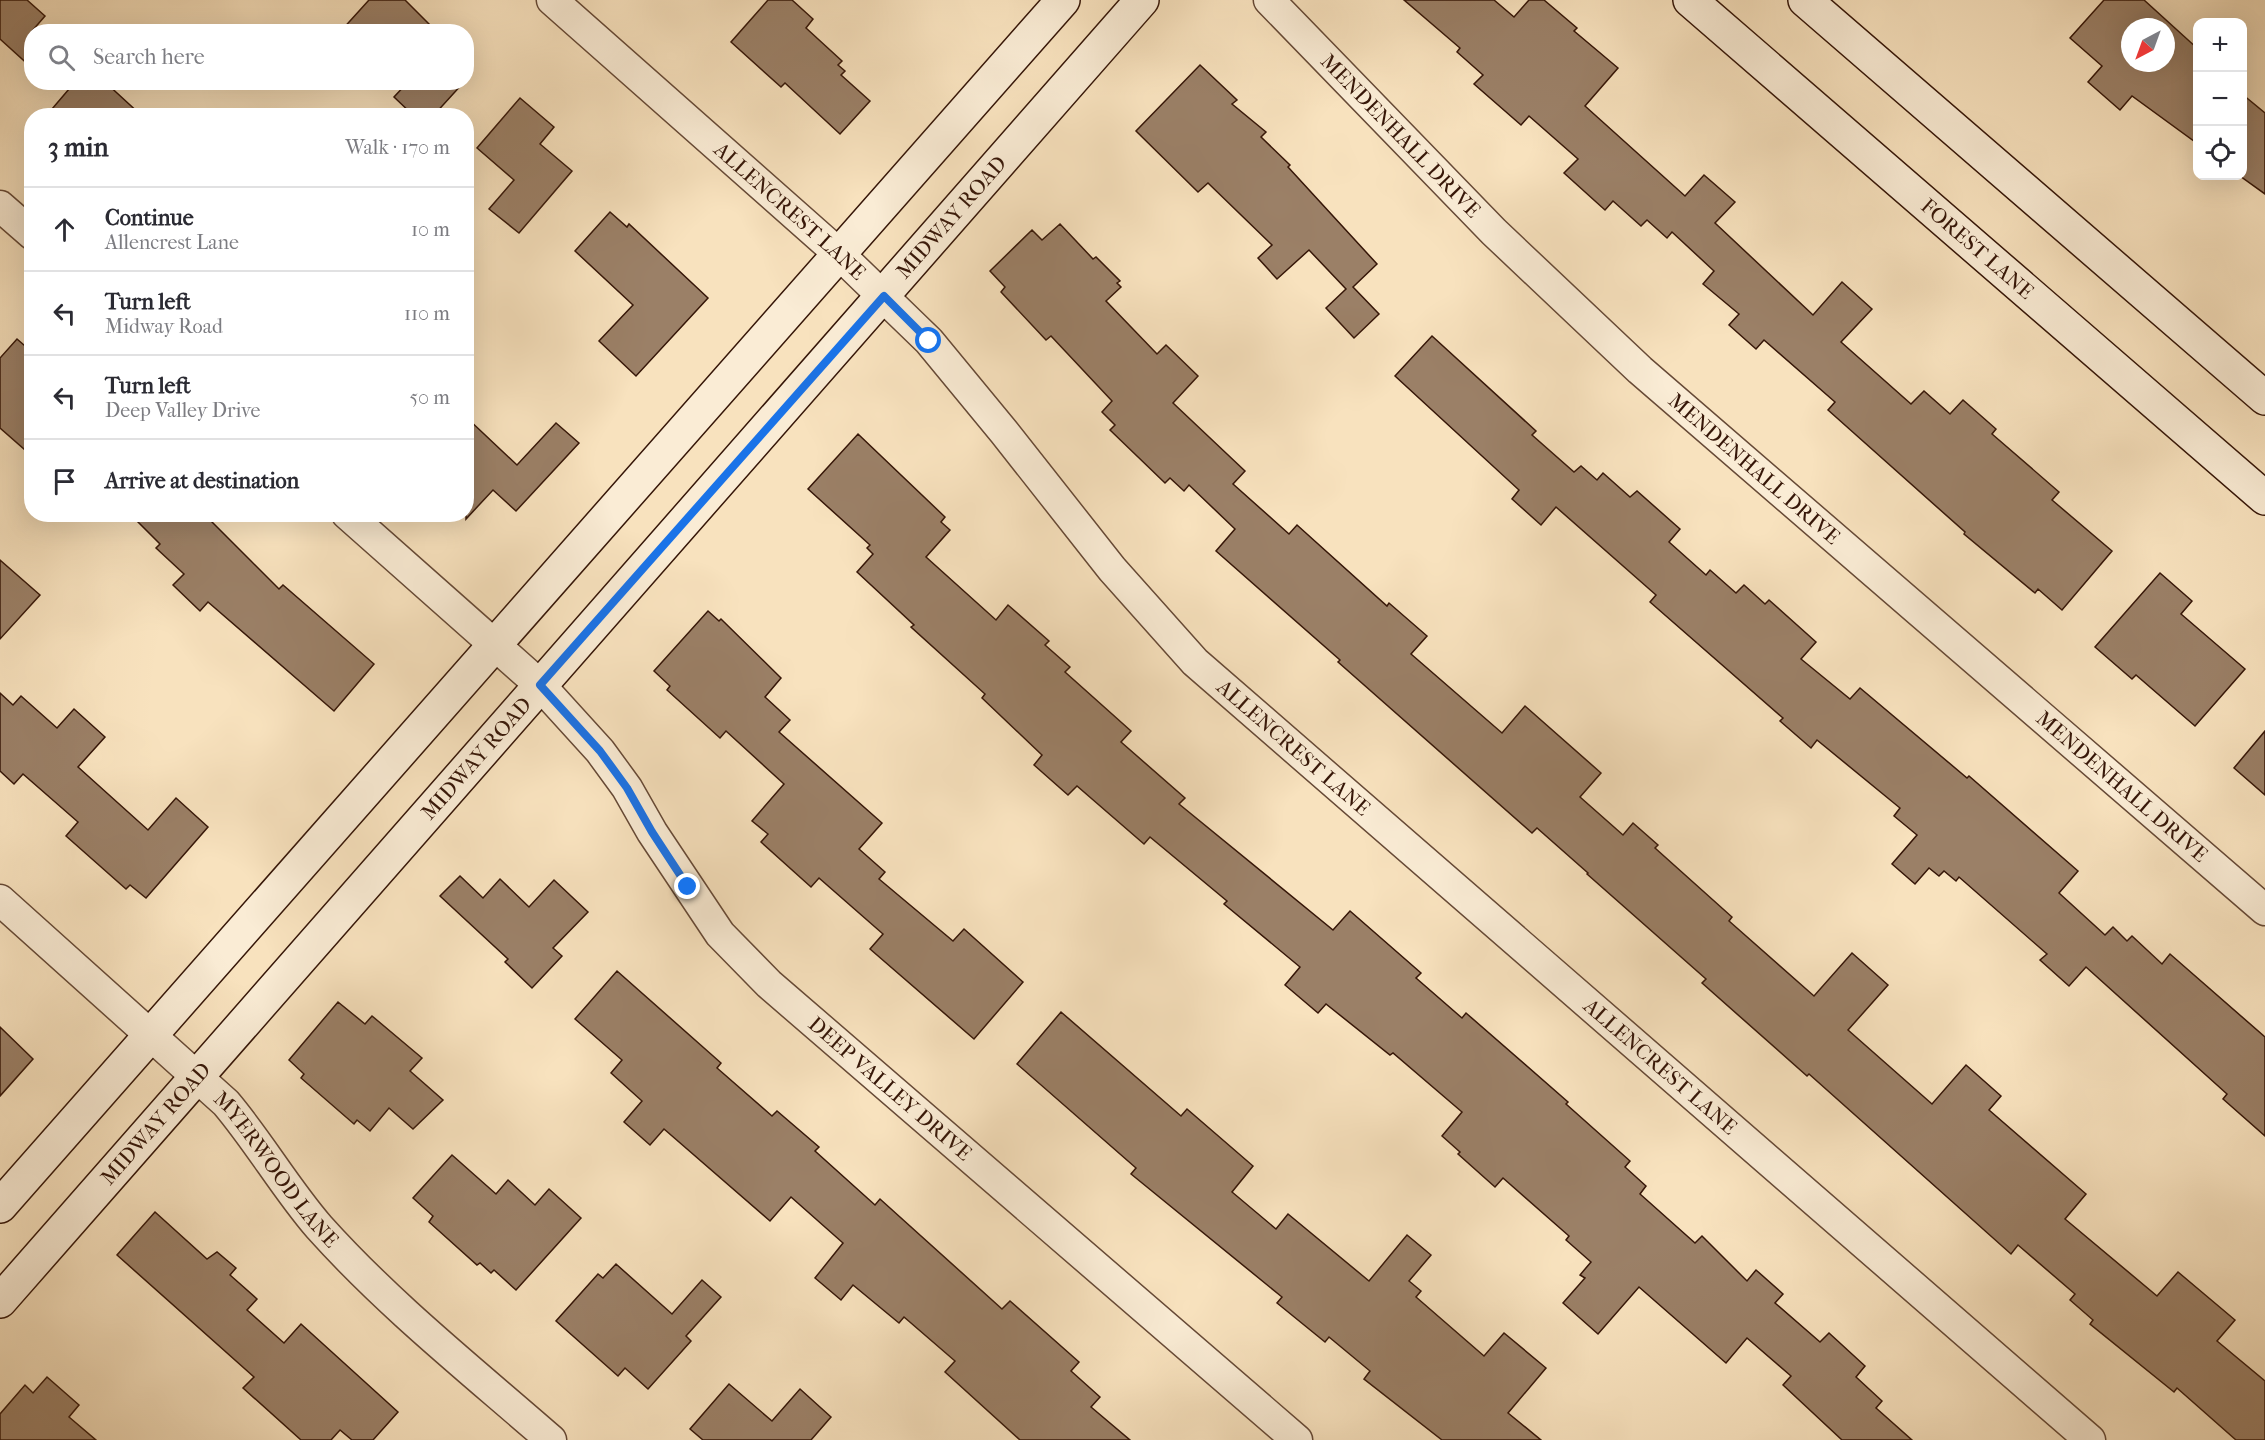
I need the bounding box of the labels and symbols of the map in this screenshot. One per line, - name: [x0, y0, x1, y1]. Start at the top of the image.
- north arrow: [2121, 18, 2175, 72]
- street label: MENDENHALL DRIVE: [1316, 49, 1485, 223]
- street label: ALLENCREST LANE: [709, 137, 871, 285]
- street label: MIDWAY ROAD: [891, 151, 1011, 283]
- street label: FOREST LANE: [1916, 194, 2038, 304]
- route start: [915, 327, 941, 353]
- street label: MENDENHALL DRIVE: [1664, 388, 1845, 549]
- street label: ALLENCREST LANE: [1211, 674, 1375, 821]
- street label: MIDWAY ROAD: [416, 692, 536, 824]
- street label: MENDENHALL DRIVE: [2031, 706, 2213, 867]
- route end: [674, 873, 700, 899]
- street label: ALLENCREST LANE: [1578, 993, 1742, 1139]
- street label: DEEP VALLEY DRIVE: [804, 1012, 977, 1166]
- street label: MIDWAY ROAD: [96, 1058, 216, 1190]
- street label: MYERWOOD LANE: [209, 1086, 344, 1252]

